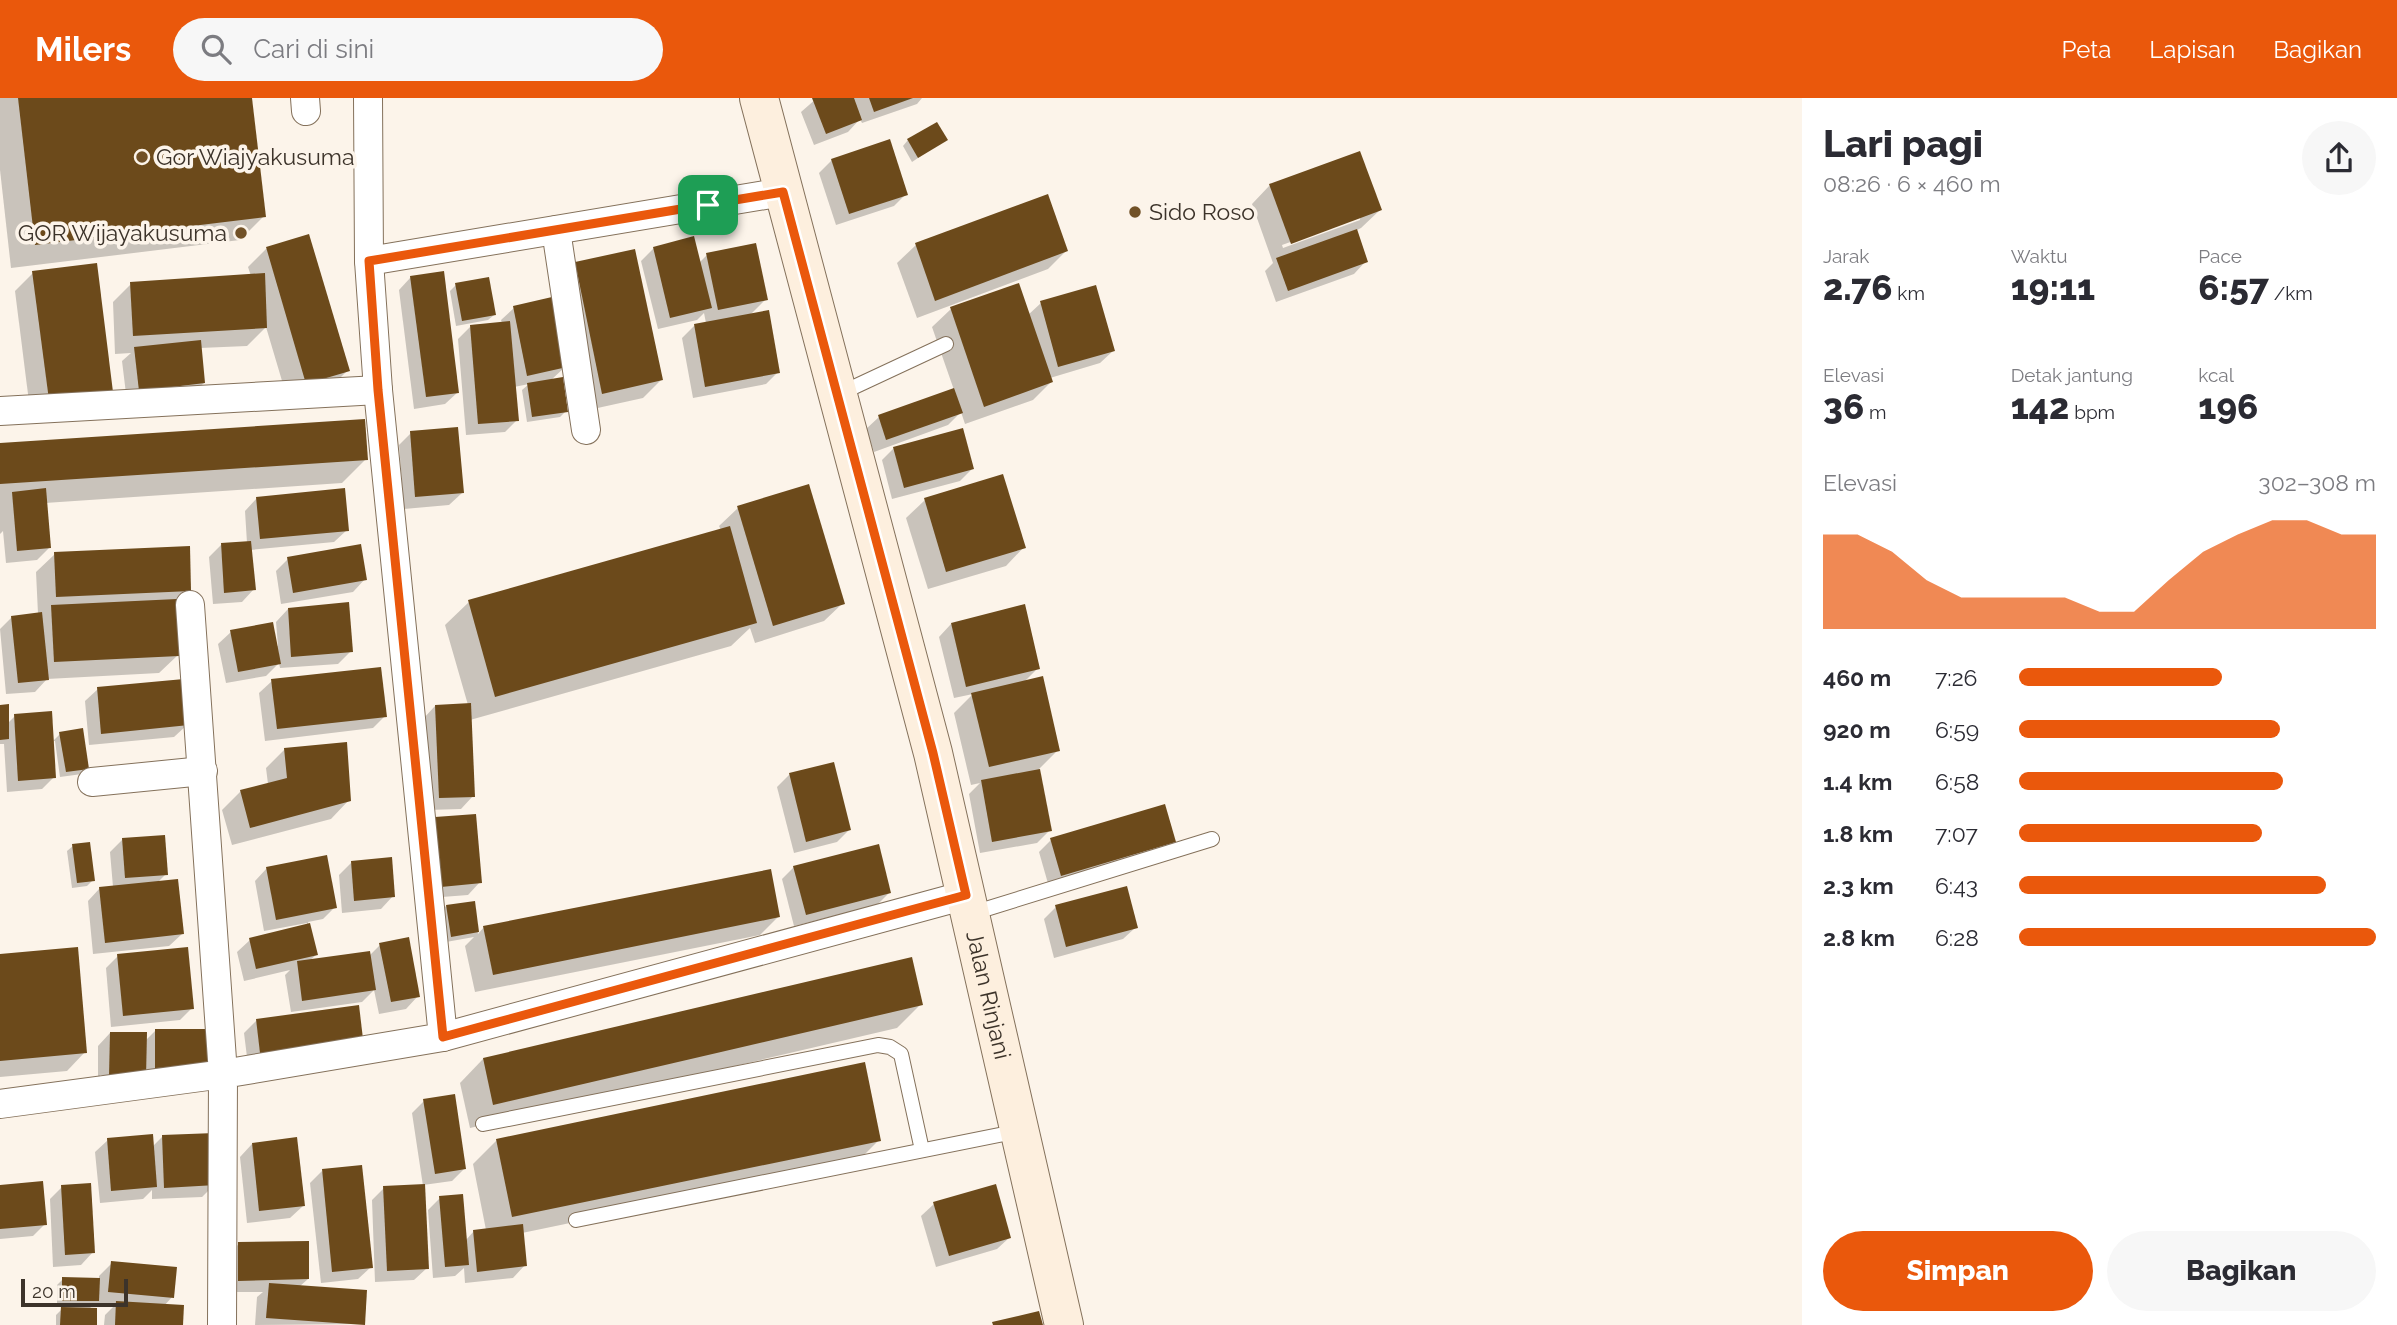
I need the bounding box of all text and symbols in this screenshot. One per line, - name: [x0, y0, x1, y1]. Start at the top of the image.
- search box: [173, 18, 663, 81]
- text: Milers: [35, 30, 131, 69]
- icon: search: [197, 30, 235, 68]
- text: Cari di sini: [253, 34, 374, 64]
- text: Peta: [2062, 35, 2111, 64]
- text: Lapisan: [2149, 35, 2235, 64]
- text: Bagikan: [2273, 35, 2362, 64]
- text: Lari pagi: [1823, 121, 1983, 166]
- button: share: [2302, 121, 2376, 195]
- place label: Gor Wiajyakusuma: [156, 143, 355, 170]
- marker: Gor Wiajyakusuma: [134, 149, 150, 165]
- text: 08:26 · 6 × 460 m: [1823, 170, 2001, 197]
- pin: [678, 175, 738, 235]
- icon: arrive: [689, 186, 727, 224]
- place label: Sido Roso: [1149, 198, 1255, 225]
- marker: Sido Roso: [1127, 204, 1143, 220]
- place label: GOR Wijayakusuma: [18, 219, 227, 246]
- marker: GOR Wijayakusuma: [233, 225, 249, 241]
- text: Jarak: [1823, 245, 1869, 267]
- text: Waktu: [2011, 245, 2068, 267]
- text: Pace: [2198, 245, 2242, 267]
- text: 2.76: [1823, 267, 1892, 308]
- text: 19:11: [2011, 267, 2095, 308]
- text: 6:57: [2198, 267, 2269, 308]
- text: km: [1892, 282, 1925, 304]
- text: /km: [2269, 282, 2313, 304]
- text: Elevasi: [1823, 364, 1884, 386]
- text: Detak jantung: [2011, 364, 2133, 386]
- text: kcal: [2198, 364, 2234, 386]
- text: 36: [1823, 386, 1864, 427]
- text: 142: [2011, 386, 2069, 427]
- text: 196: [2198, 386, 2258, 427]
- text: m: [1864, 401, 1887, 423]
- text: bpm: [2069, 401, 2115, 423]
- text: Elevasi: [1823, 469, 1897, 496]
- text: 302–308 m: [2258, 469, 2376, 496]
- text: 460 m: [1823, 664, 1891, 691]
- text: 7:26: [1935, 664, 1977, 691]
- text: 920 m: [1823, 716, 1891, 743]
- text: 6:59: [1935, 716, 1979, 743]
- text: 1.4 km: [1823, 768, 1892, 795]
- text: 6:58: [1935, 768, 1979, 795]
- text: 1.8 km: [1823, 820, 1893, 847]
- text: 7:07: [1935, 820, 1978, 847]
- text: 2.3 km: [1823, 872, 1894, 899]
- text: 6:43: [1935, 872, 1978, 899]
- text: 2.8 km: [1823, 924, 1895, 951]
- text: 6:28: [1935, 924, 1979, 951]
- street label: Jalan Rinjani: [961, 928, 1017, 1062]
- button: Simpan: [1823, 1231, 2093, 1311]
- button: Bagikan: [2107, 1231, 2376, 1311]
- scale bar: [21, 1276, 128, 1308]
- text: 20 m: [32, 1280, 76, 1302]

